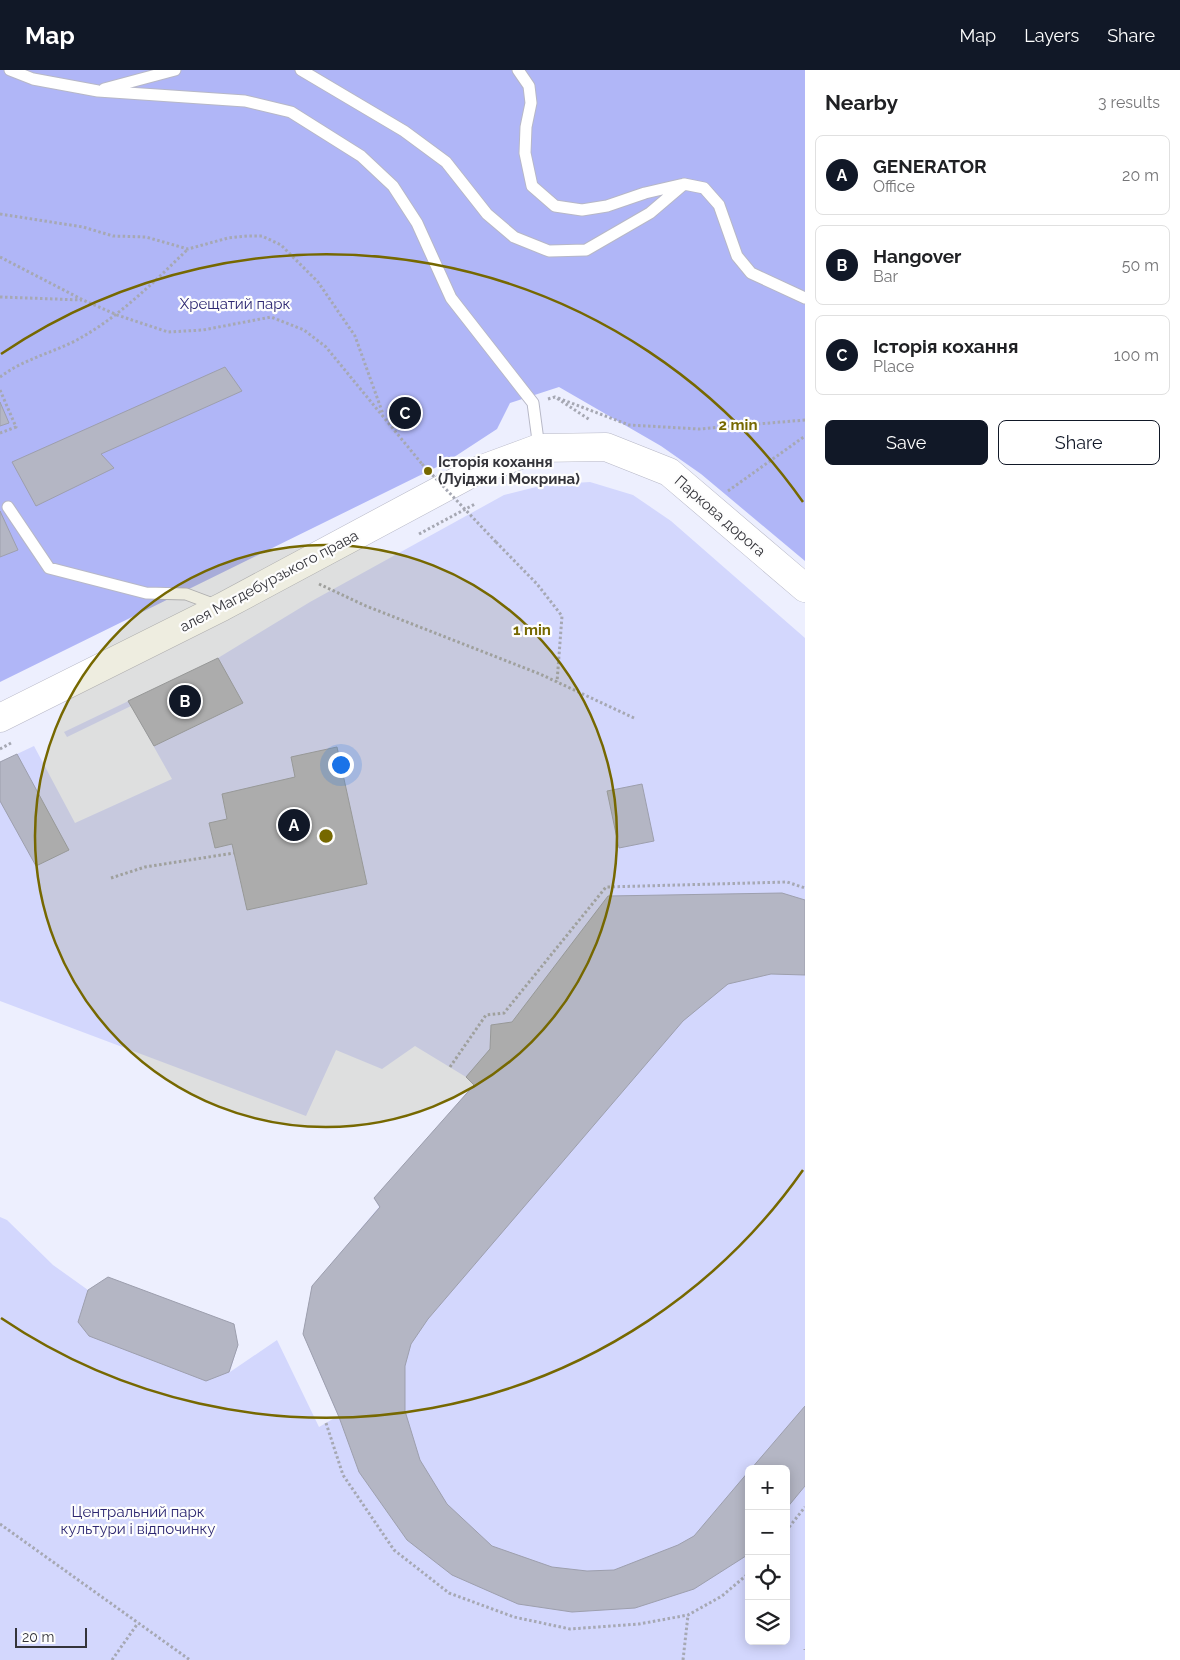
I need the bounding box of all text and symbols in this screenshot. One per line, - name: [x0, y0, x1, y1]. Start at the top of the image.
- text: Map: [25, 21, 75, 50]
- text: Map: [960, 25, 996, 46]
- text: Layers: [1024, 25, 1079, 46]
- text: Share: [1107, 25, 1155, 46]
- text: Nearby: [825, 90, 898, 115]
- text: 3 results: [1098, 93, 1160, 112]
- text: GENERATOR: [873, 155, 987, 177]
- text: A: [837, 166, 847, 185]
- text: 20 m: [1122, 166, 1159, 185]
- text: Office: [873, 177, 915, 196]
- text: Hangover: [873, 245, 961, 267]
- text: B: [837, 256, 847, 275]
- text: 50 m: [1122, 256, 1159, 275]
- text: Bar: [873, 267, 898, 286]
- park label: Хрещатий парк: [180, 295, 290, 313]
- text: Історія кохання: [873, 335, 1018, 357]
- text: C: [837, 346, 847, 365]
- text: 100 m: [1114, 346, 1159, 365]
- text: Place: [873, 357, 914, 376]
- pin: C: [389, 394, 421, 432]
- text: 2 min: [719, 416, 757, 434]
- button: Save: [825, 420, 988, 465]
- button: Share: [998, 420, 1160, 465]
- place label: Історія кохання (Луіджи і Мокрина): [438, 453, 580, 488]
- marker: Історія кохання (Луіджи і Мокрина): [422, 465, 434, 477]
- street label: Паркова дорога: [671, 472, 769, 560]
- street label: алея Магдебурзького права: [177, 526, 361, 636]
- text: 1 min: [513, 621, 551, 639]
- pin: B: [169, 682, 201, 720]
- your location: [328, 752, 354, 778]
- pin: A: [278, 806, 310, 844]
- centre of rings: [317, 827, 335, 845]
- map controls: [745, 1465, 790, 1645]
- button: +: [745, 1465, 790, 1510]
- park label: Центральний парк культури і відпочинку: [61, 1503, 215, 1538]
- button: −: [745, 1510, 790, 1555]
- button: locate: [745, 1555, 790, 1600]
- button: layers: [745, 1600, 790, 1645]
- scale bar: [15, 1625, 88, 1648]
- text: 20 m: [22, 1629, 54, 1645]

